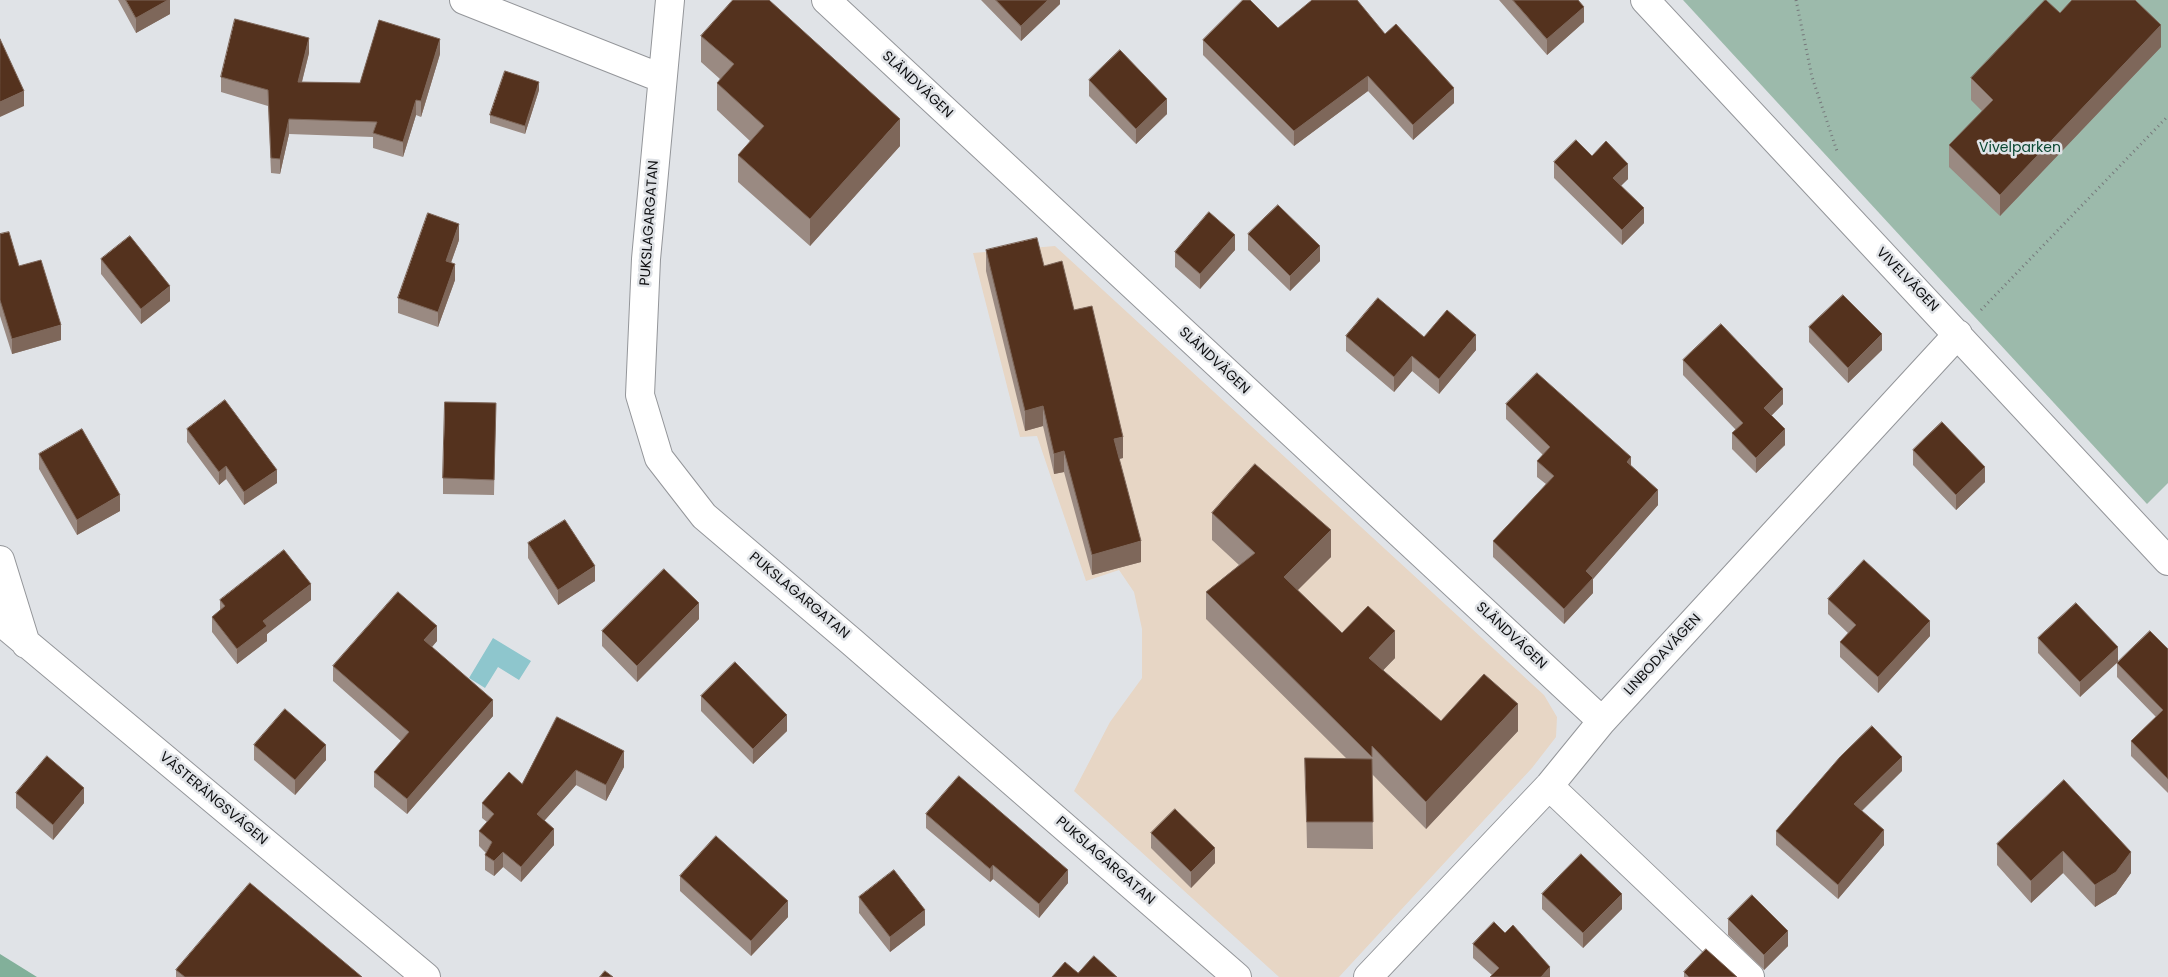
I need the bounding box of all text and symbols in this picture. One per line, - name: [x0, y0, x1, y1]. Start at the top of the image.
- street label: SLÄNDVÄGEN: [878, 48, 956, 122]
- park label: Vivelparken: [1979, 140, 2061, 156]
- street label: PUKSLAGARGATAN: [637, 160, 663, 286]
- street label: VIVELVÄGEN: [1872, 245, 1942, 315]
- street label: SLÄNDVÄGEN: [1175, 324, 1253, 398]
- street label: PUKSLAGARGATAN: [745, 549, 853, 643]
- street label: SLÄNDVÄGEN: [1472, 599, 1550, 673]
- street label: LINBODAVÄGEN: [1621, 611, 1705, 699]
- street label: VÄSTERÄNGSVÄGEN: [156, 749, 270, 849]
- street label: PUKSLAGARGATAN: [1052, 813, 1158, 909]

